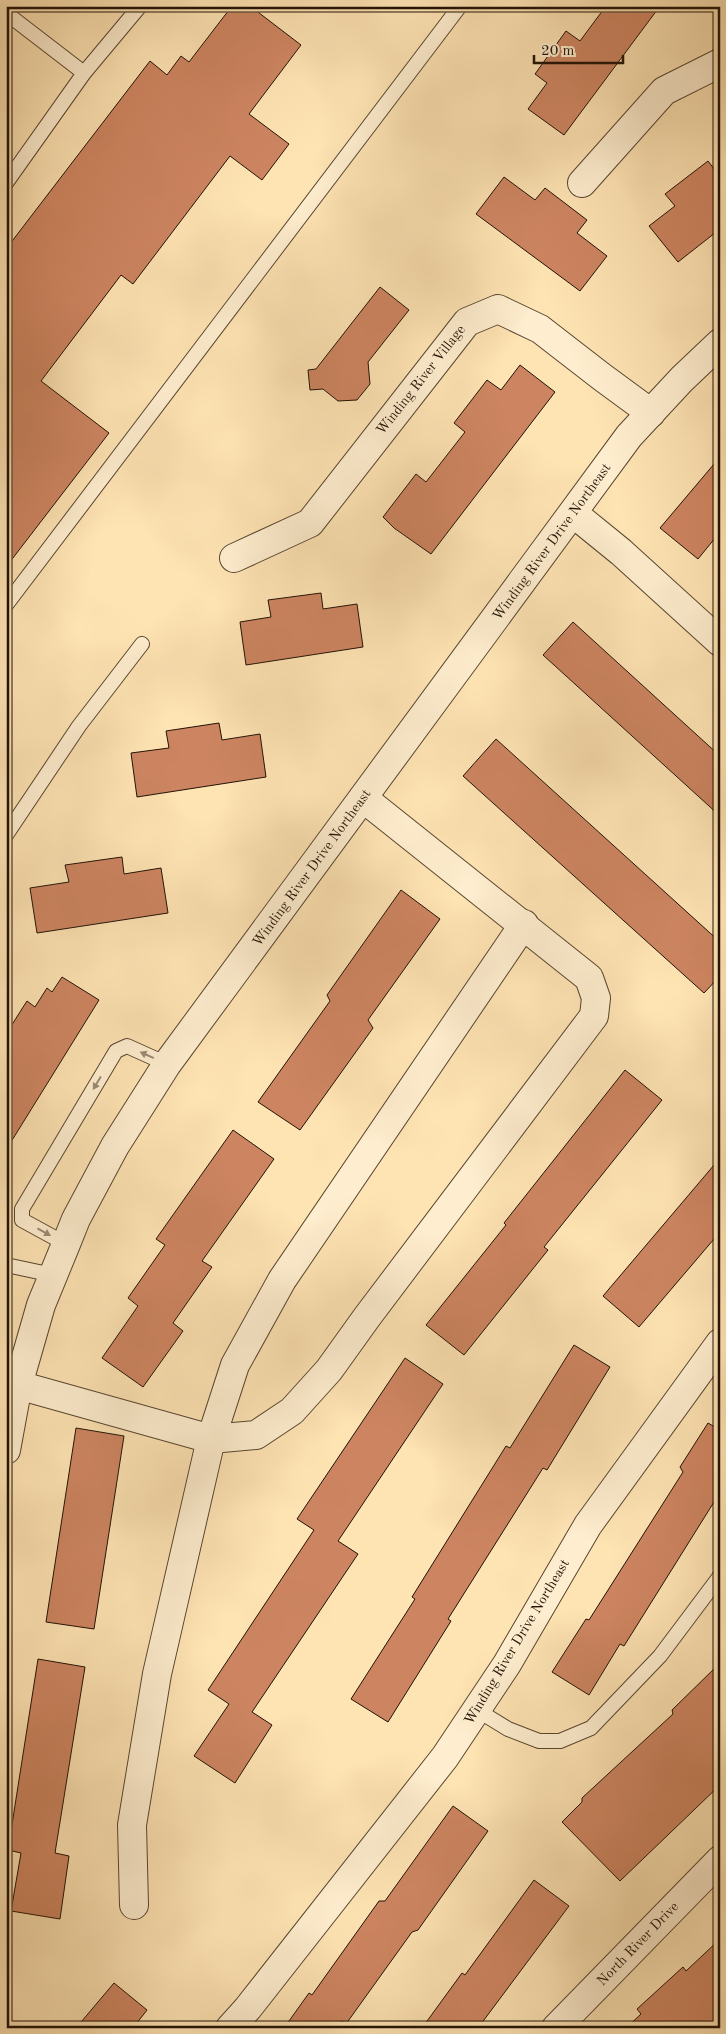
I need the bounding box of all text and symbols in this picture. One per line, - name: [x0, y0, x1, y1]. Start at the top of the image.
- scale bar: [534, 32, 622, 64]
- text: 20 m: [541, 44, 575, 59]
- street label: Winding River Village: [374, 323, 468, 437]
- street label: Winding River Drive Northeast: [490, 461, 614, 623]
- street label: Winding River Drive Northeast: [250, 787, 374, 949]
- one-way arrow: [140, 1051, 154, 1059]
- one-way arrow: [93, 1076, 102, 1089]
- one-way arrow: [37, 1228, 51, 1236]
- street label: Winding River Drive Northeast: [462, 1557, 572, 1727]
- street label: North River Drive: [595, 1900, 681, 1988]

